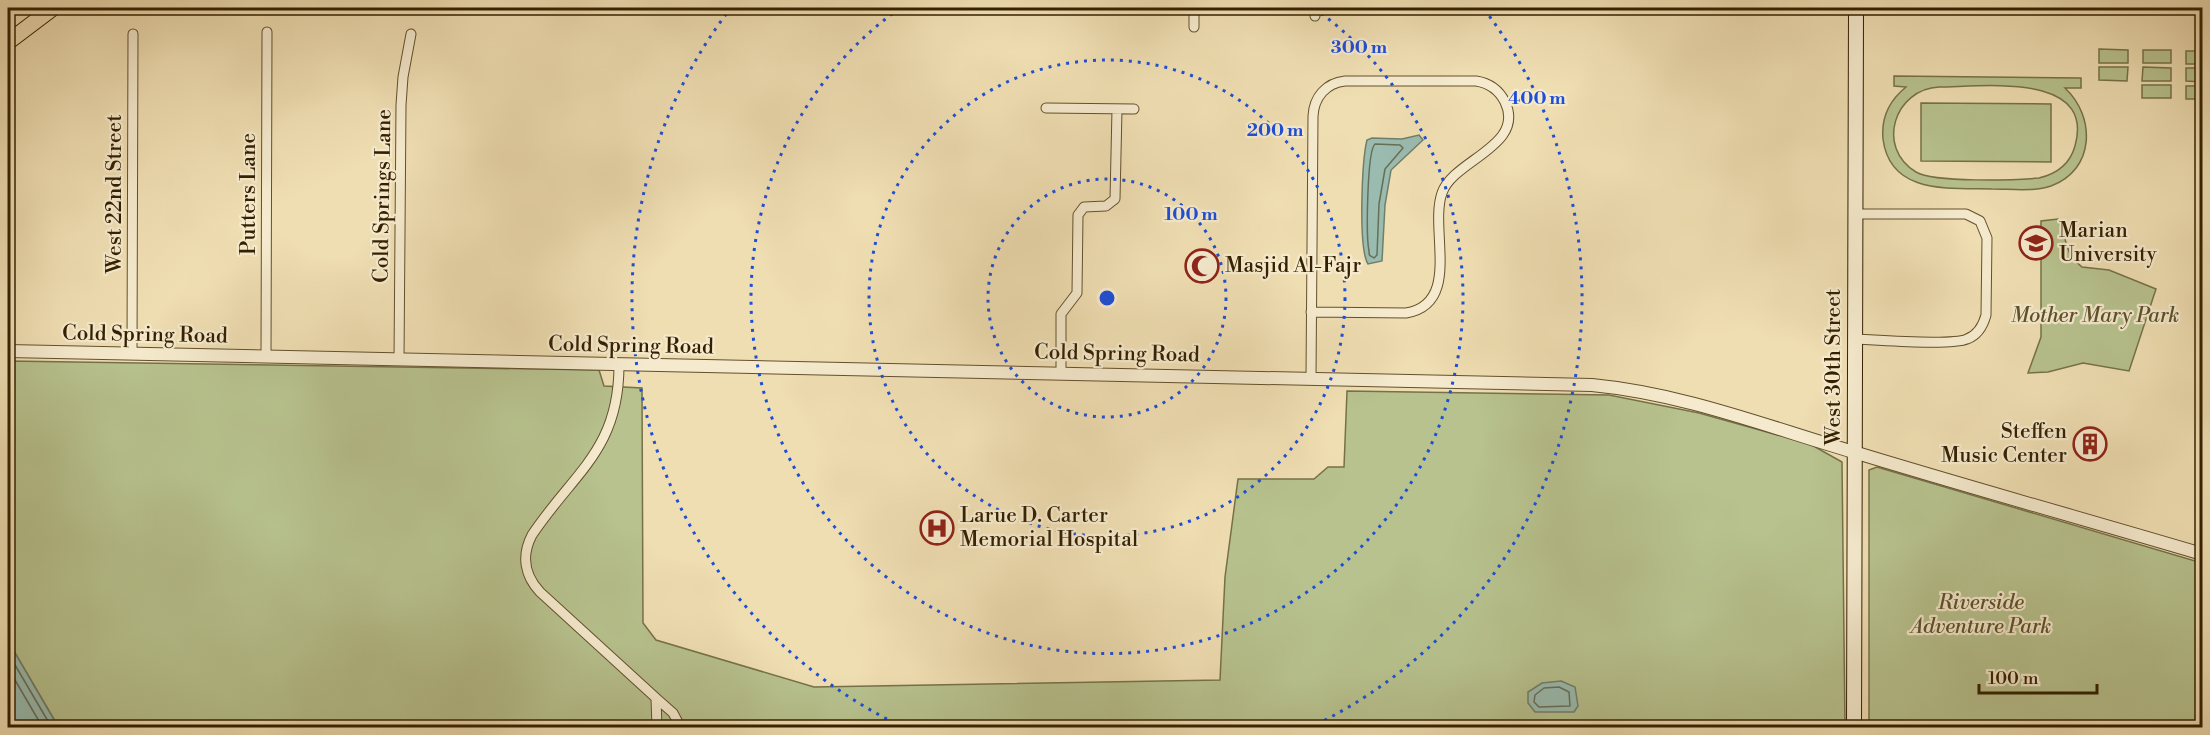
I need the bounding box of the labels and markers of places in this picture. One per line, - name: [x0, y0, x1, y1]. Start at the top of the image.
- place label: Marian University: [2059, 218, 2158, 268]
- school or university icon: Marian University: [2018, 225, 2054, 261]
- mosque icon: Masjid Al-Fajr: [1184, 248, 1220, 284]
- place label: Masjid Al-Fajr: [1225, 253, 1361, 279]
- centre of rings: [1097, 288, 1117, 308]
- place label: Steffen Music Center: [1941, 419, 2067, 469]
- building icon: Steffen Music Center: [2072, 426, 2108, 462]
- place label: Larue D. Carter Memorial Hospital: [960, 503, 1138, 553]
- hospital icon: Larue D. Carter Memorial Hospital: [919, 510, 955, 546]

